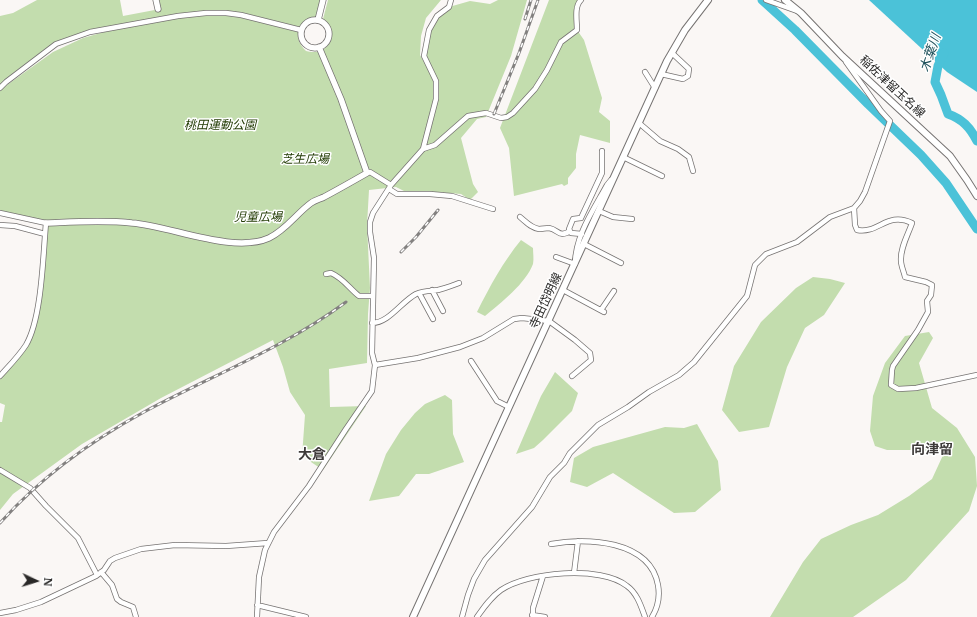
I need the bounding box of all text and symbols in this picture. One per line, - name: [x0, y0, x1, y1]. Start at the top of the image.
- water label: 木葉川: [917, 32, 945, 74]
- street label: 稲佐津留玉名線: [856, 53, 928, 121]
- park label: 桃田運動公園: [184, 119, 256, 133]
- park label: 芝生広場: [281, 153, 329, 167]
- park label: 児童広場: [234, 211, 282, 225]
- street label: 寺田岱明線: [527, 271, 565, 331]
- district label: 向津留: [911, 442, 953, 458]
- district label: 大倉: [298, 447, 326, 463]
- north arrow: [16, 561, 56, 601]
- text: N: [41, 577, 55, 587]

